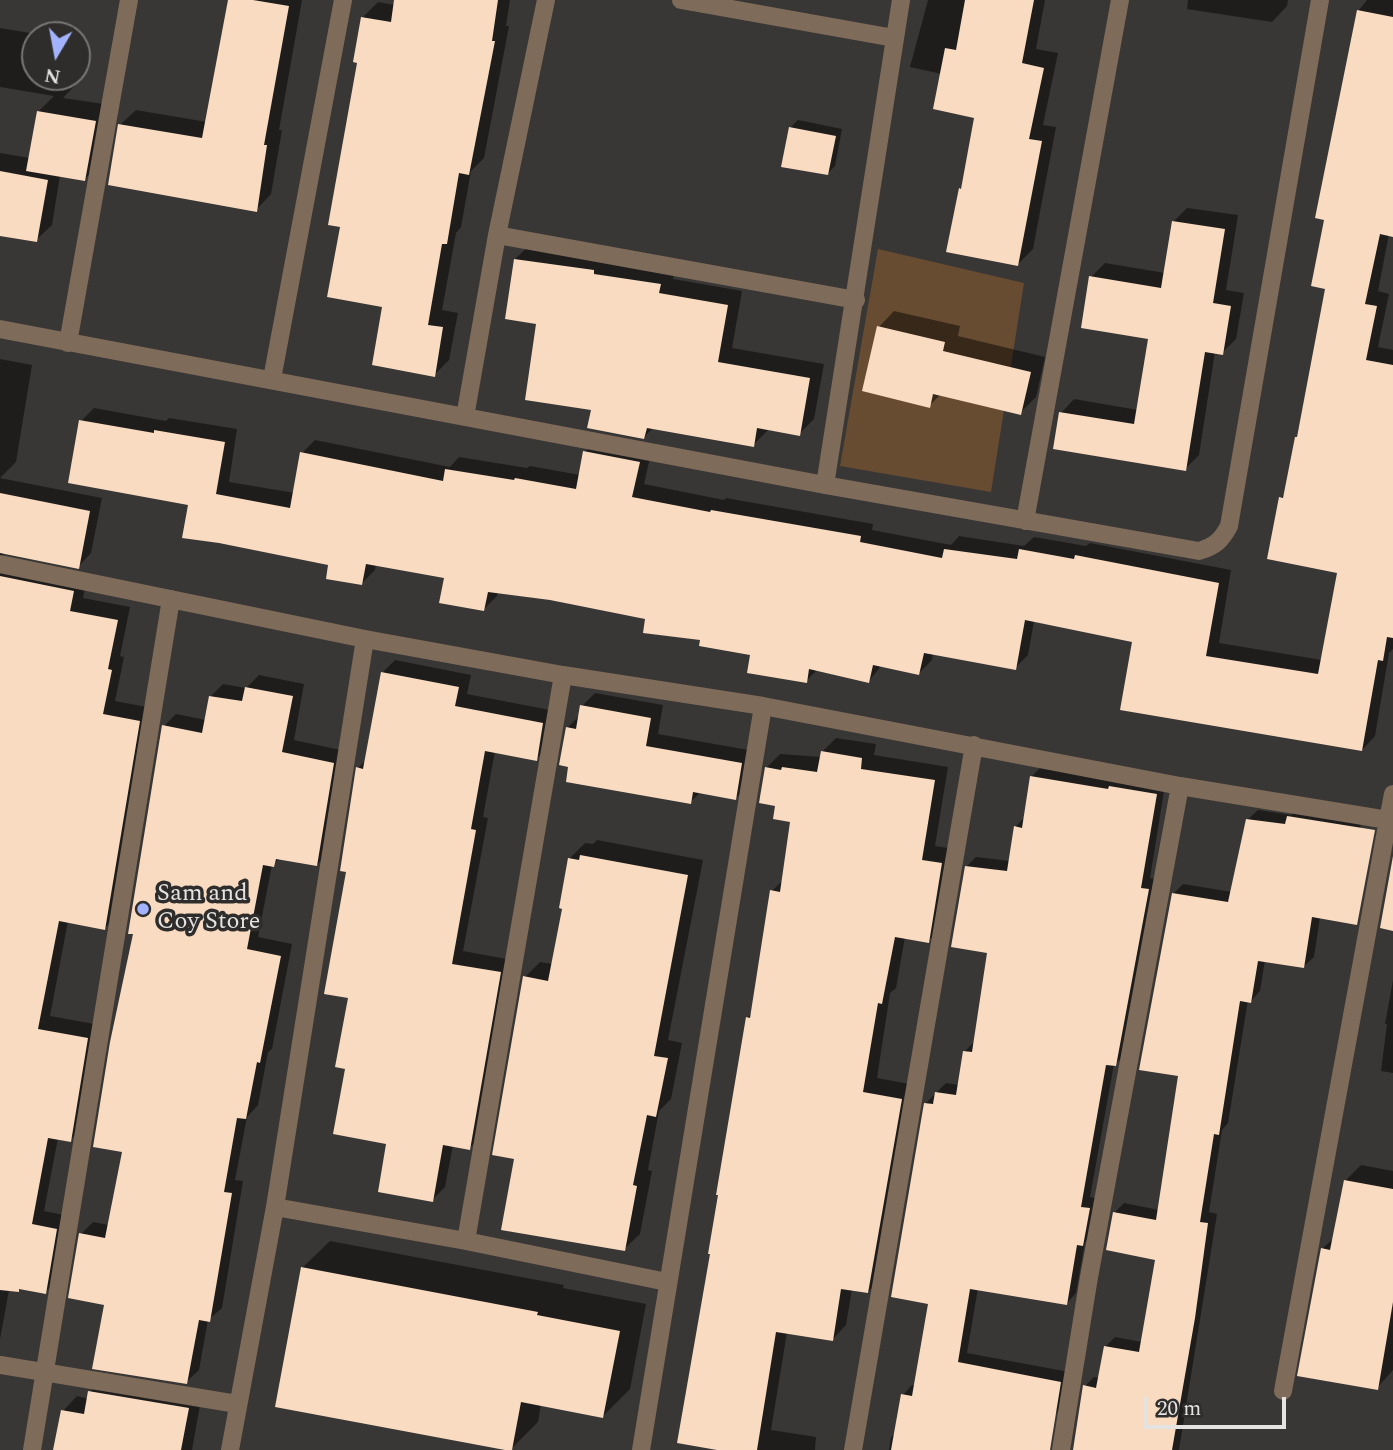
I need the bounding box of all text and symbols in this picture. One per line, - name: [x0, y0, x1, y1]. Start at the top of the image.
- north arrow: [21, 21, 91, 91]
- text: N: [42, 60, 63, 91]
- place label: Sam and Coy Store: [157, 881, 260, 937]
- marker: Sam and Coy Store: [135, 901, 151, 917]
- scale bar: [1148, 1384, 1290, 1428]
- text: 20 m: [1157, 1393, 1201, 1425]

